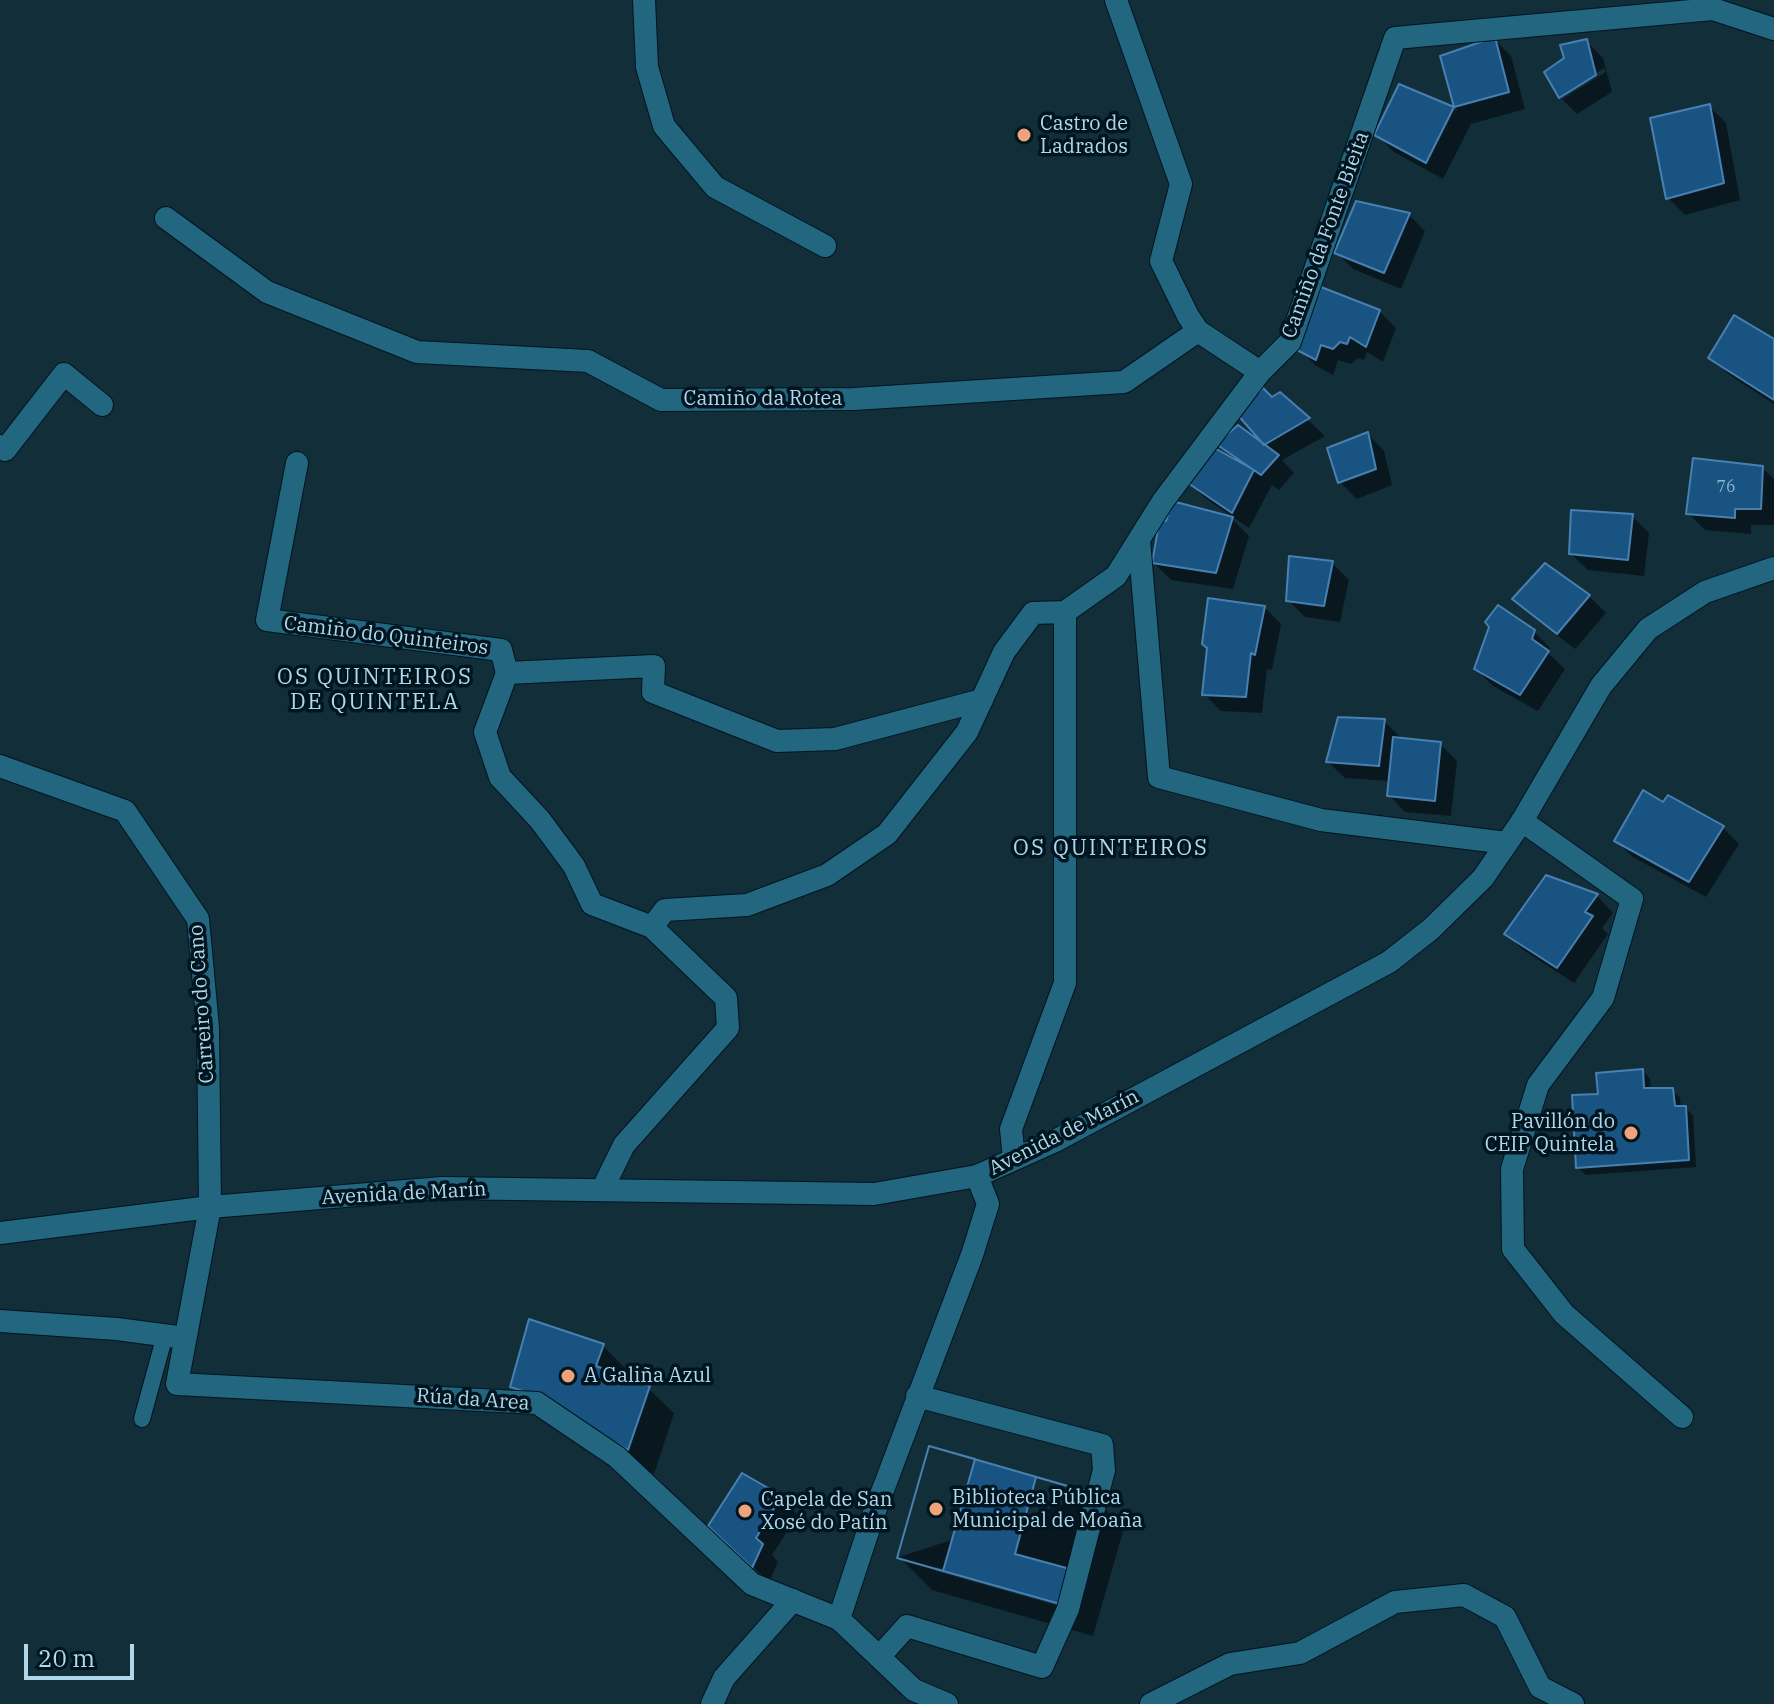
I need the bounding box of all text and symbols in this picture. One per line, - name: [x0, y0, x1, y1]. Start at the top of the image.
- place label: Castro de Ladrados: [1040, 112, 1128, 159]
- marker: Castro de Ladrados: [1015, 126, 1033, 144]
- street label: Camiño da Fonte Bieita: [1277, 128, 1375, 342]
- street label: Camiño da Rotea: [684, 387, 842, 411]
- house number: 76: [1716, 477, 1736, 497]
- street label: Camiño do Quinteiros: [283, 612, 489, 660]
- district label: OS QUINTEIROS DE QUINTELA: [277, 665, 473, 716]
- district label: OS QUINTEIROS: [1013, 836, 1209, 862]
- street label: Carreiro do Cano: [184, 924, 220, 1084]
- street label: Avenida de Marín: [985, 1085, 1143, 1181]
- place label: Pavillón do CEIP Quintela: [1485, 1110, 1615, 1157]
- marker: Pavillón do CEIP Quintela: [1622, 1124, 1640, 1142]
- street label: Avenida de Marín: [321, 1178, 487, 1210]
- place label: A Galiña Azul: [584, 1364, 711, 1388]
- marker: A Galiña Azul: [559, 1367, 577, 1385]
- street label: Rúa da Area: [416, 1384, 530, 1416]
- place label: Biblioteca Pública Municipal de Moaña: [952, 1486, 1143, 1533]
- place label: Capela de San Xosé do Patín: [761, 1488, 892, 1535]
- marker: Biblioteca Pública Municipal de Moaña: [927, 1500, 945, 1518]
- marker: Capela de San Xosé do Patín: [736, 1502, 754, 1520]
- scale bar: [28, 1628, 138, 1678]
- text: 20 m: [38, 1642, 95, 1674]

